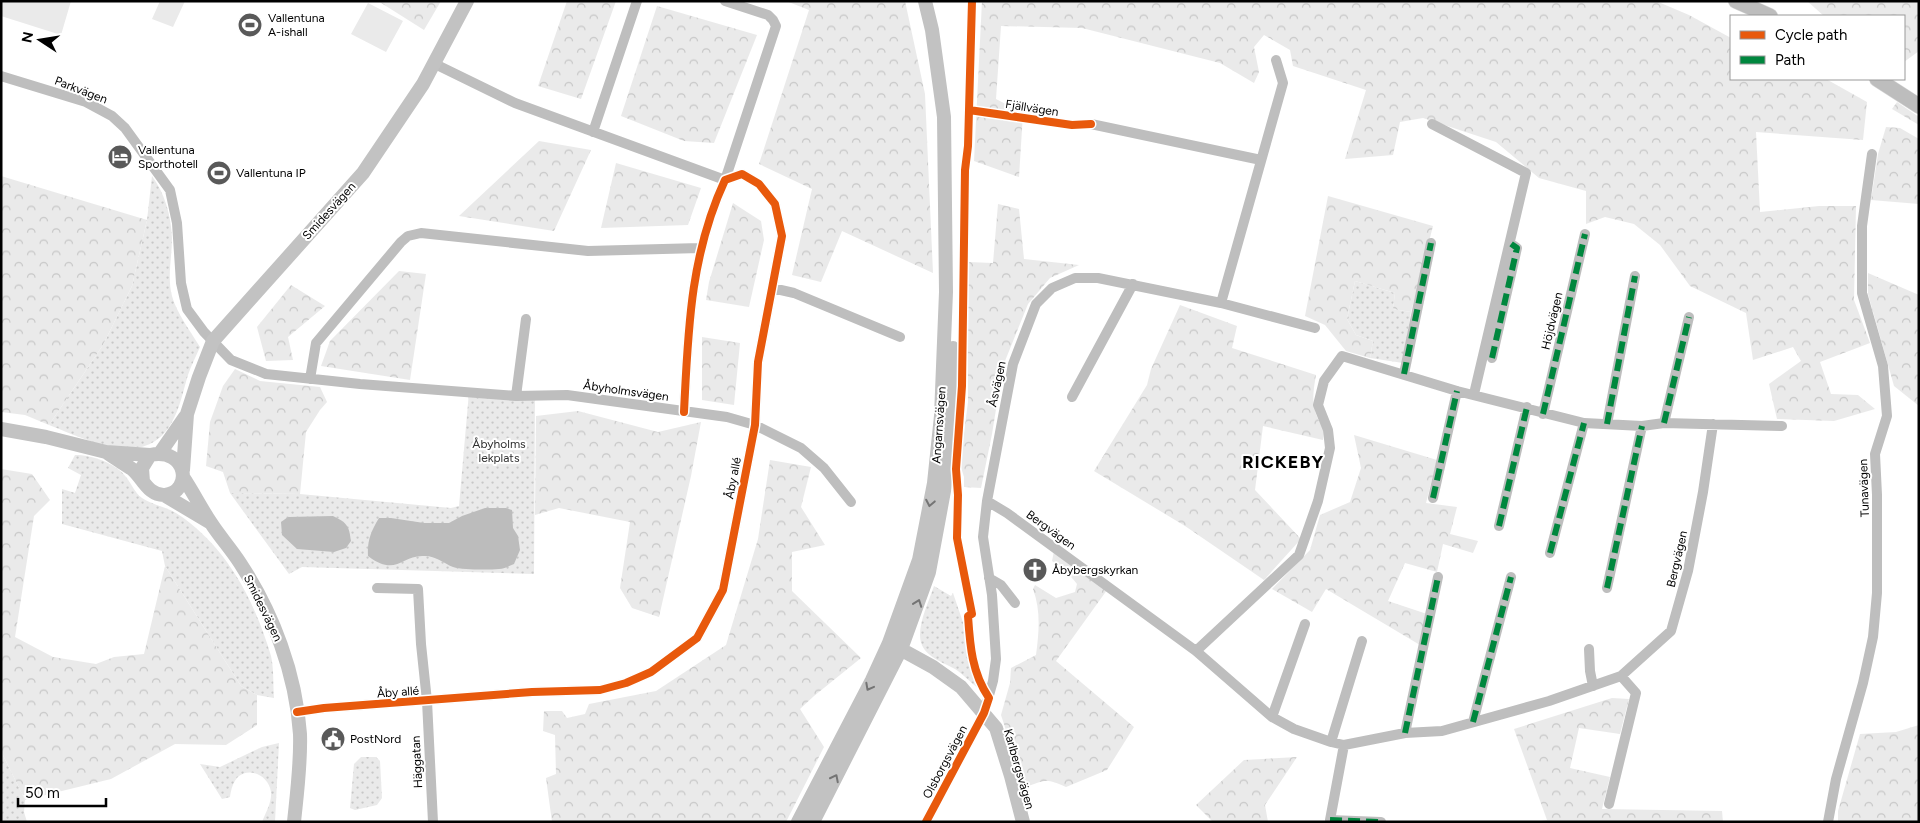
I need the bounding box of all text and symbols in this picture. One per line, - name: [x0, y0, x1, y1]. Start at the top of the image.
- place label: Vallentuna A-ishall: [268, 11, 325, 39]
- sports icon: Vallentuna A-ishall: [237, 12, 263, 38]
- north arrow: [15, 15, 65, 65]
- legend: [1730, 15, 1905, 80]
- text: Cycle path: [1775, 26, 1847, 44]
- text: N: [18, 30, 37, 44]
- text: Path: [1775, 51, 1805, 69]
- street label: Parkvägen: [53, 74, 110, 107]
- street label: Fjällvägen: [1004, 97, 1060, 119]
- place label: Vallentuna Sporthotell: [138, 143, 198, 171]
- hotel icon: Vallentuna Sporthotell: [107, 144, 133, 170]
- sports icon: Vallentuna IP: [206, 160, 232, 186]
- place label: Vallentuna IP: [236, 166, 306, 180]
- street label: Smidesvägen: [300, 179, 359, 243]
- street label: Höjdvägen: [1539, 290, 1566, 351]
- street label: Åsvägen: [985, 360, 1009, 408]
- street label: Åbyholmsvägen: [582, 378, 670, 404]
- street label: Angarnsvägen: [929, 386, 949, 464]
- park label: Åbyholms lekplats: [472, 437, 526, 465]
- district label: RICKEBY: [1242, 451, 1324, 473]
- street label: Åby allé: [722, 456, 744, 500]
- street label: Tunavägen: [1856, 458, 1872, 517]
- one-way arrow: [926, 498, 936, 507]
- street label: Bergvägen: [1024, 507, 1079, 553]
- street label: Bergvägen: [1664, 529, 1690, 589]
- church icon: Åbybergskyrkan: [1022, 557, 1048, 583]
- place label: Åbybergskyrkan: [1052, 563, 1139, 577]
- street label: Smidesvägen: [241, 572, 285, 644]
- one-way arrow: [912, 599, 922, 608]
- one-way arrow: [865, 682, 875, 691]
- street label: Åby allé: [376, 684, 420, 700]
- street label: Olsborgsvägen: [920, 723, 970, 801]
- public building icon: PostNord: [320, 726, 346, 752]
- street label: Karlbergsvägen: [1001, 727, 1037, 811]
- place label: PostNord: [350, 732, 401, 746]
- street label: Häggatan: [409, 735, 425, 789]
- one-way arrow: [829, 774, 839, 783]
- scale bar: [18, 776, 105, 808]
- text: 50 m: [25, 784, 60, 802]

